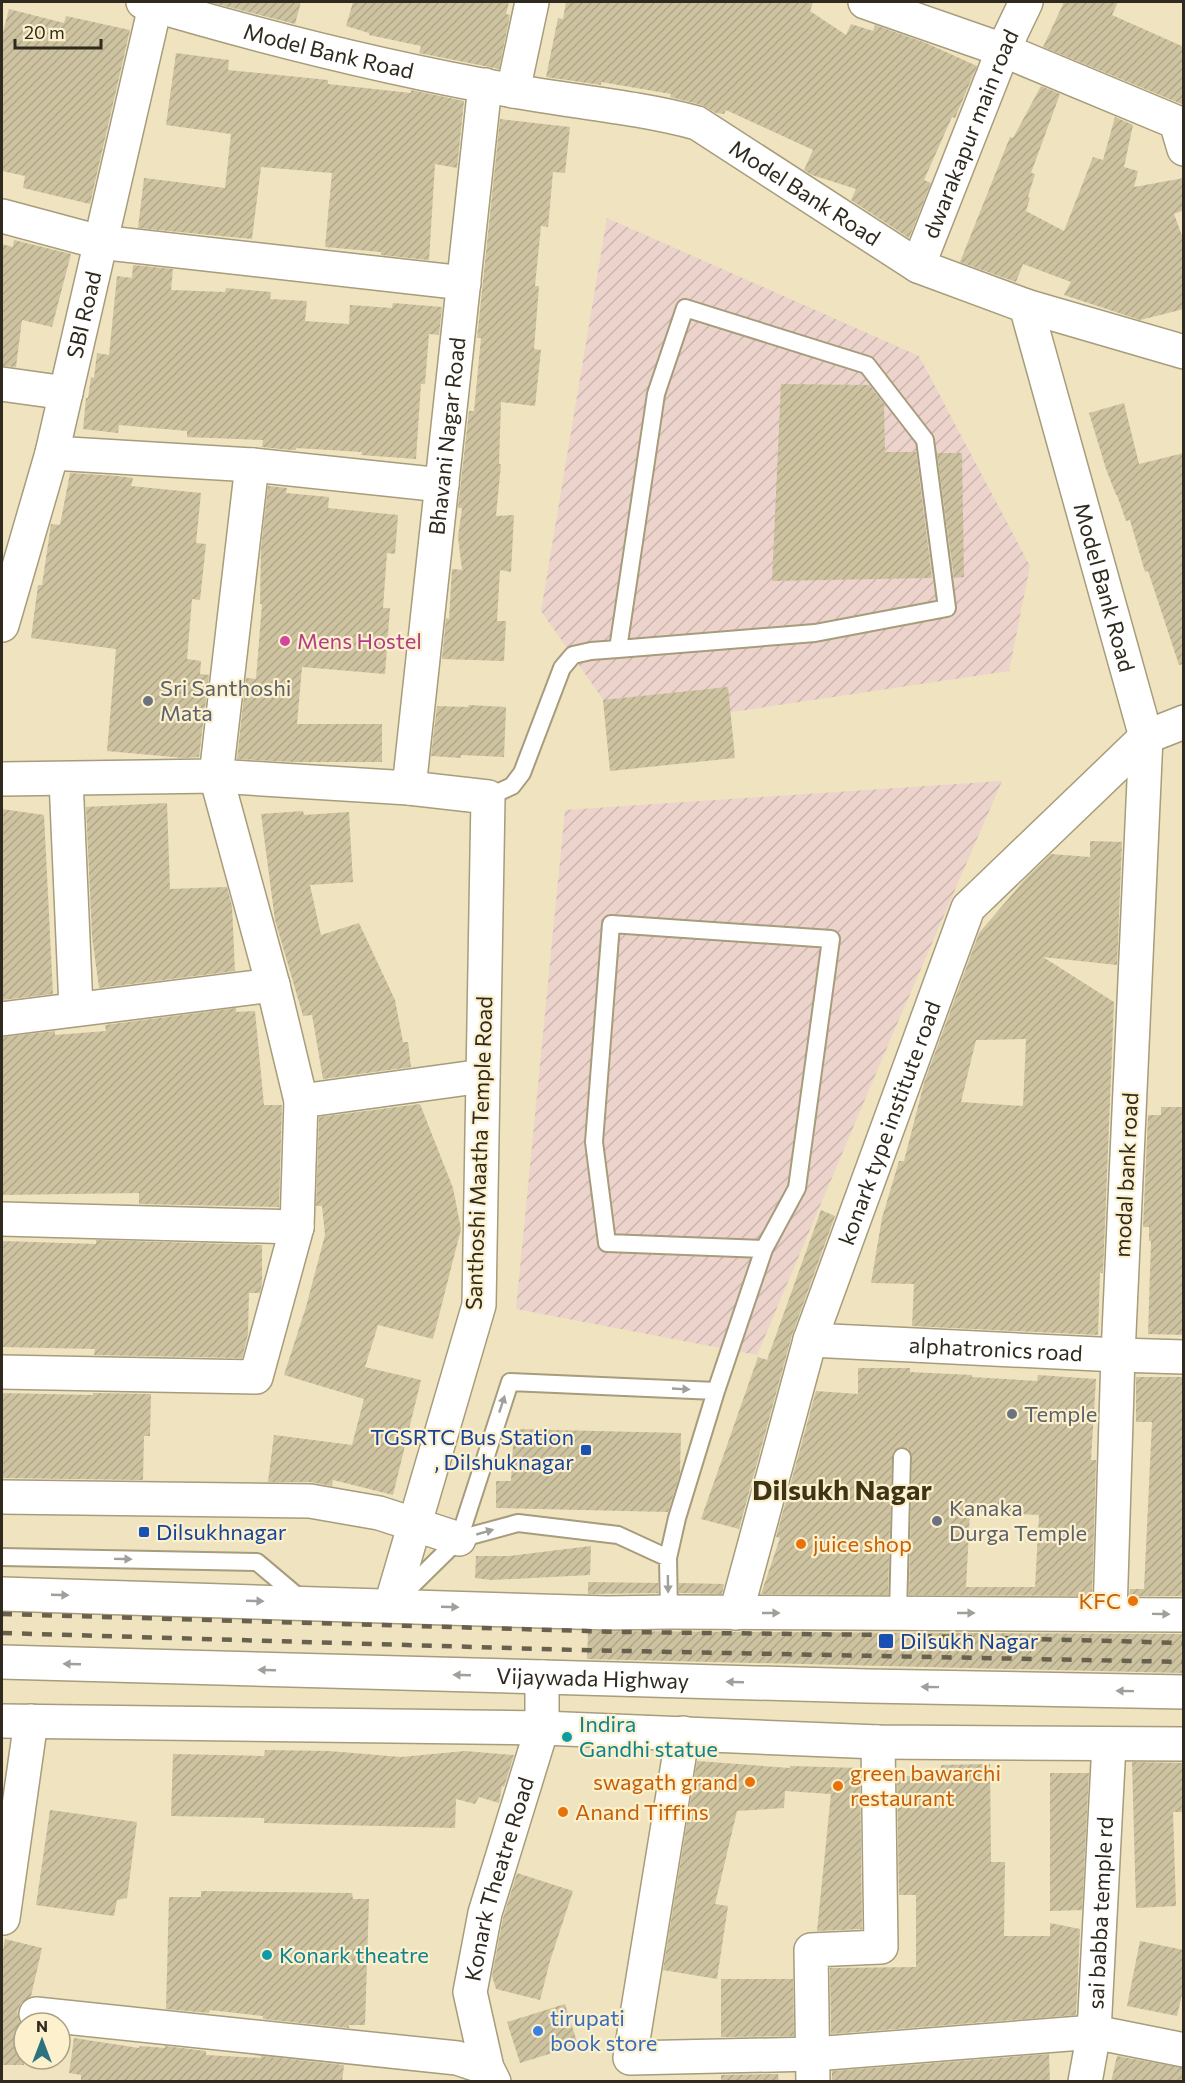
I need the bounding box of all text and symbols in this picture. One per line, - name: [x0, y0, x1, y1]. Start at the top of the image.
- scale bar: [15, 12, 100, 50]
- street label: Model Bank Road: [241, 17, 416, 84]
- text: 20 m: [24, 21, 65, 43]
- street label: dwarakapur main road: [916, 25, 1024, 242]
- street label: Model Bank Road: [725, 134, 886, 251]
- street label: SBI Road: [60, 268, 107, 361]
- street label: Bhavani Nagar Road: [422, 336, 471, 536]
- street label: Model Bank Road: [1068, 500, 1141, 675]
- place label: Mens Hostel: [297, 627, 422, 654]
- marker: Mens Hostel: [278, 634, 292, 648]
- place label: Sri Santhoshi Mata: [160, 674, 291, 726]
- marker: Sri Santhoshi Mata: [141, 694, 155, 708]
- street label: Santhoshi Maatha Temple Road: [460, 995, 497, 1310]
- street label: konark type institute road: [832, 997, 946, 1248]
- street label: modal bank road: [1108, 1092, 1143, 1258]
- street label: alphatronics road: [908, 1331, 1083, 1366]
- one-way arrow: [672, 1385, 691, 1394]
- one-way arrow: [498, 1395, 508, 1413]
- place label: Temple: [1024, 1400, 1097, 1427]
- marker: Temple: [1005, 1407, 1019, 1421]
- place label: TGSRTC Bus Station , Dilshuknagar: [370, 1423, 574, 1475]
- marker: TGSRTC Bus Station , Dilshuknagar: [579, 1443, 593, 1457]
- district label: Dilsukh Nagar: [752, 1472, 932, 1506]
- place label: Kanaka Durga Temple: [949, 1494, 1087, 1546]
- marker: Kanaka Durga Temple: [930, 1514, 944, 1528]
- place label: Dilsukhnagar: [156, 1518, 287, 1545]
- marker: Dilsukhnagar: [137, 1525, 151, 1539]
- one-way arrow: [476, 1527, 494, 1536]
- place label: juice shop: [813, 1530, 912, 1557]
- marker: juice shop: [794, 1537, 808, 1551]
- one-way arrow: [113, 1554, 132, 1564]
- one-way arrow: [664, 1575, 673, 1594]
- place label: KFC: [1079, 1587, 1121, 1614]
- one-way arrow: [50, 1591, 69, 1600]
- marker: KFC: [1126, 1594, 1140, 1608]
- one-way arrow: [245, 1596, 264, 1606]
- one-way arrow: [440, 1603, 459, 1612]
- one-way arrow: [761, 1608, 780, 1618]
- one-way arrow: [956, 1608, 975, 1618]
- one-way arrow: [1151, 1610, 1170, 1619]
- place label: Dilsukh Nagar: [900, 1627, 1039, 1654]
- marker: Dilsukh Nagar: [877, 1632, 895, 1650]
- one-way arrow: [63, 1660, 82, 1669]
- street label: Vijaywada Highway: [496, 1662, 690, 1694]
- one-way arrow: [258, 1665, 277, 1674]
- one-way arrow: [453, 1670, 472, 1680]
- one-way arrow: [726, 1678, 745, 1687]
- one-way arrow: [921, 1682, 940, 1692]
- one-way arrow: [1116, 1686, 1135, 1696]
- place label: Indira Gandhi statue: [579, 1710, 718, 1762]
- marker: Indira Gandhi statue: [560, 1730, 574, 1744]
- place label: green bawarchi restaurant: [850, 1759, 1001, 1811]
- place label: swagath grand: [593, 1768, 738, 1795]
- street label: Konark Theatre Road: [458, 1774, 539, 1984]
- marker: swagath grand: [743, 1775, 757, 1789]
- marker: green bawarchi restaurant: [831, 1779, 845, 1793]
- place label: Anand Tiffins: [575, 1798, 709, 1825]
- marker: Anand Tiffins: [556, 1805, 570, 1819]
- street label: sai babba temple rd: [1081, 1816, 1118, 2010]
- place label: Konark theatre: [279, 1941, 429, 1968]
- marker: Konark theatre: [260, 1948, 274, 1962]
- place label: tirupati book store: [550, 2004, 657, 2056]
- north arrow: [12, 2011, 72, 2071]
- text: N: [36, 2016, 48, 2035]
- marker: tirupati book store: [531, 2024, 545, 2038]

